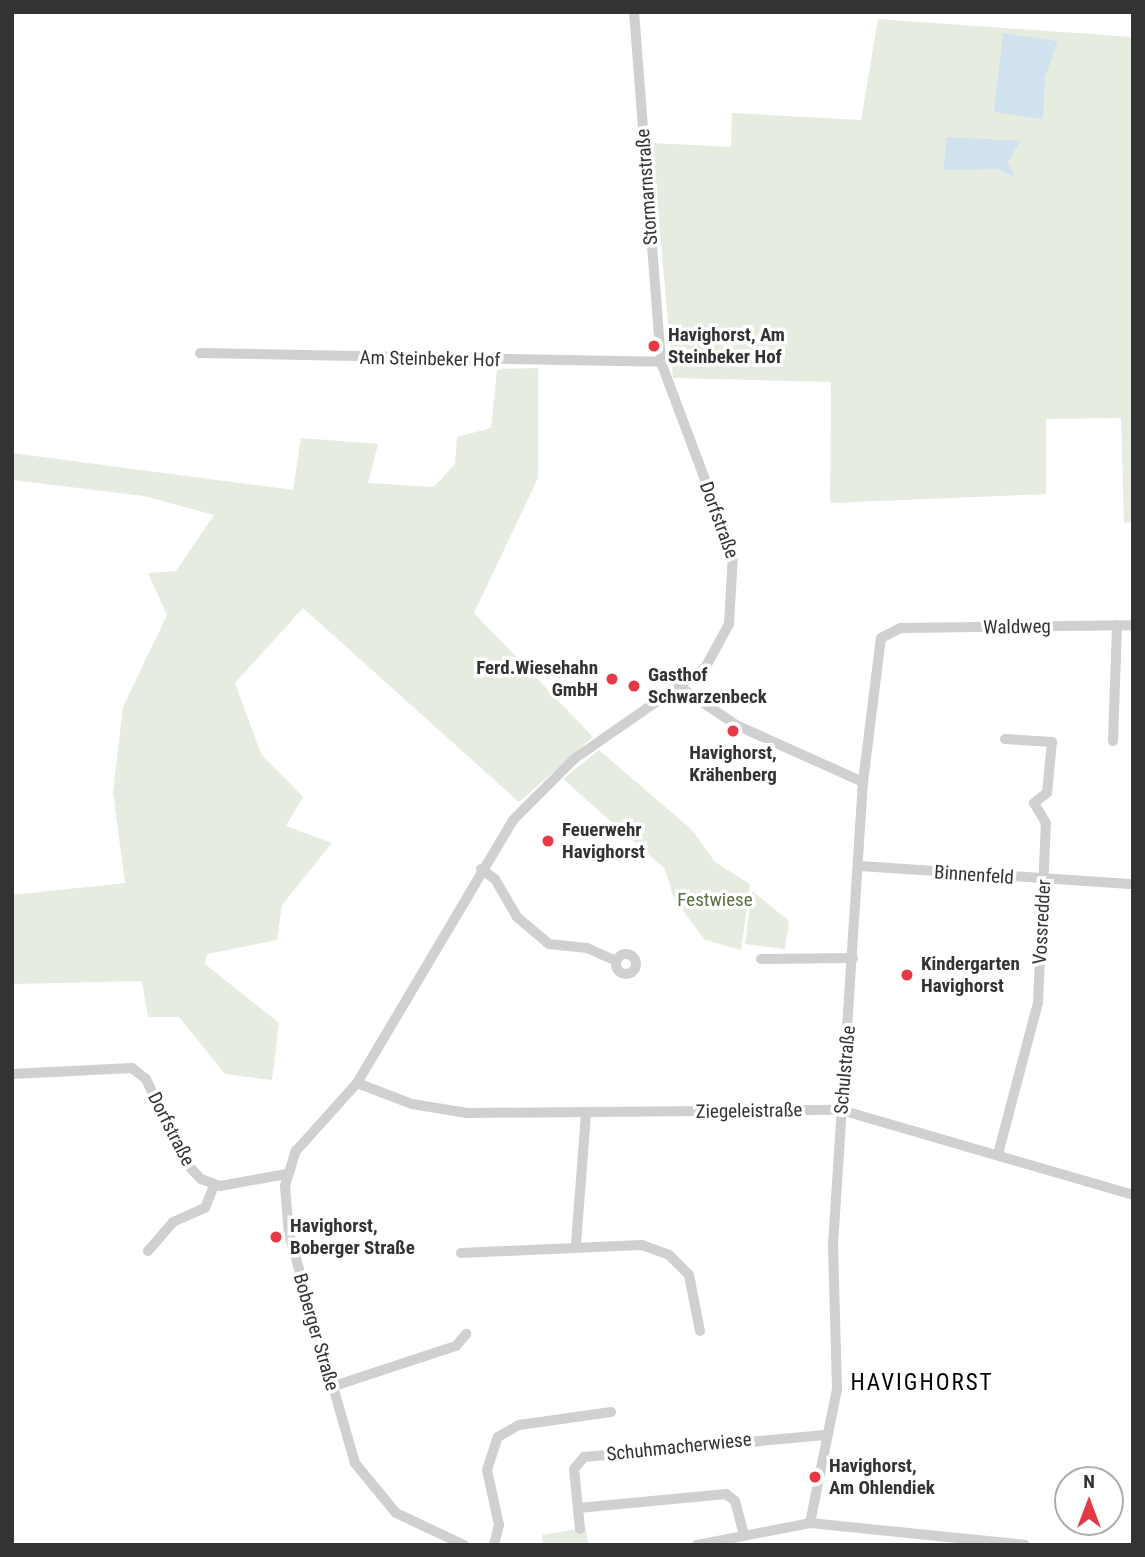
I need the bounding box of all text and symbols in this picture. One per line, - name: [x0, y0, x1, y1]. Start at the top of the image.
- street label: Stormarnstraße: [632, 128, 662, 246]
- place label: Havighorst, Am Steinbeker Hof: [668, 324, 785, 368]
- marker: Havighorst, Am Steinbeker Hof: [646, 338, 662, 354]
- street label: Am Steinbeker Hof: [360, 346, 500, 372]
- street label: Dorfstraße: [695, 479, 743, 561]
- street label: Waldweg: [983, 615, 1051, 639]
- place label: Ferd.Wiesehahn GmbH: [476, 657, 598, 701]
- place label: Gasthof Schwarzenbeck: [648, 664, 767, 708]
- marker: Ferd.Wiesehahn GmbH: [604, 671, 620, 687]
- marker: Gasthof Schwarzenbeck: [626, 678, 642, 694]
- marker: Havighorst, Krähenberg: [725, 723, 741, 739]
- place label: Havighorst, Krähenberg: [689, 742, 777, 786]
- place label: Feuerwehr Havighorst: [562, 819, 645, 863]
- marker: Feuerwehr Havighorst: [540, 833, 556, 849]
- street label: Binnenfeld: [933, 861, 1015, 889]
- street label: Vossredder: [1028, 879, 1056, 965]
- park label: Festwiese: [677, 889, 753, 911]
- place label: Kindergarten Havighorst: [921, 953, 1020, 997]
- marker: Kindergarten Havighorst: [899, 967, 915, 983]
- street label: Schulstraße: [830, 1025, 860, 1115]
- street label: Dorfstraße: [143, 1088, 199, 1170]
- street label: Ziegeleistraße: [695, 1099, 803, 1123]
- place label: Havighorst, Boberger Straße: [290, 1215, 415, 1259]
- marker: Havighorst, Boberger Straße: [268, 1229, 284, 1245]
- street label: Boberger Straße: [288, 1271, 344, 1393]
- district label: HAVIGHORST: [852, 1369, 992, 1397]
- street label: Schuhmacherwiese: [605, 1428, 753, 1466]
- place label: Havighorst, Am Ohlendiek: [829, 1455, 935, 1499]
- north arrow: [1054, 1466, 1124, 1536]
- marker: Havighorst, Am Ohlendiek: [807, 1469, 823, 1485]
- text: N: [1083, 1470, 1095, 1493]

